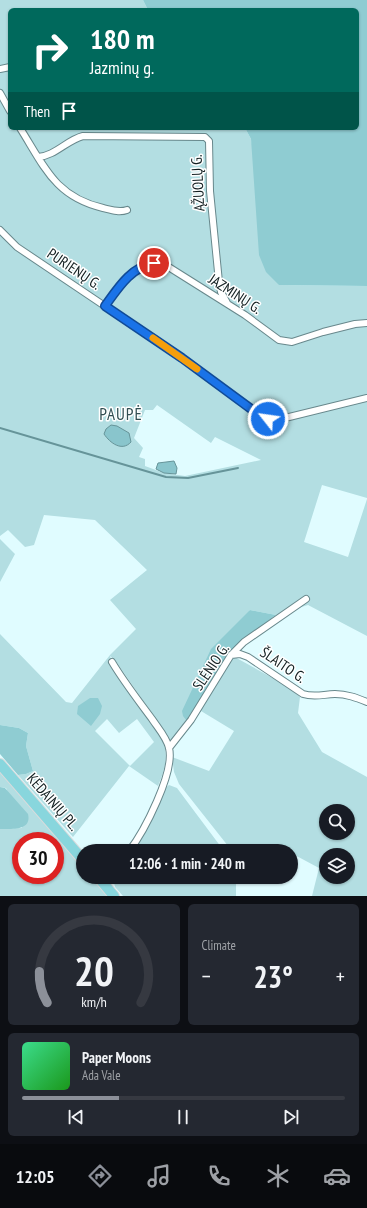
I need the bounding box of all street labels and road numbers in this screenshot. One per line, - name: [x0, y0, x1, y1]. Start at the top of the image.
- street label: ĄŽUOLŲ G.: [187, 154, 208, 212]
- street label: PURIENŲ G.: [44, 244, 105, 294]
- street label: JAZMINŲ G.: [204, 269, 266, 318]
- street label: SLĖNIO G.: [188, 640, 233, 694]
- street label: ŠLAITO G.: [257, 642, 310, 687]
- street label: KĖDAINIŲ PL.: [23, 769, 84, 835]

